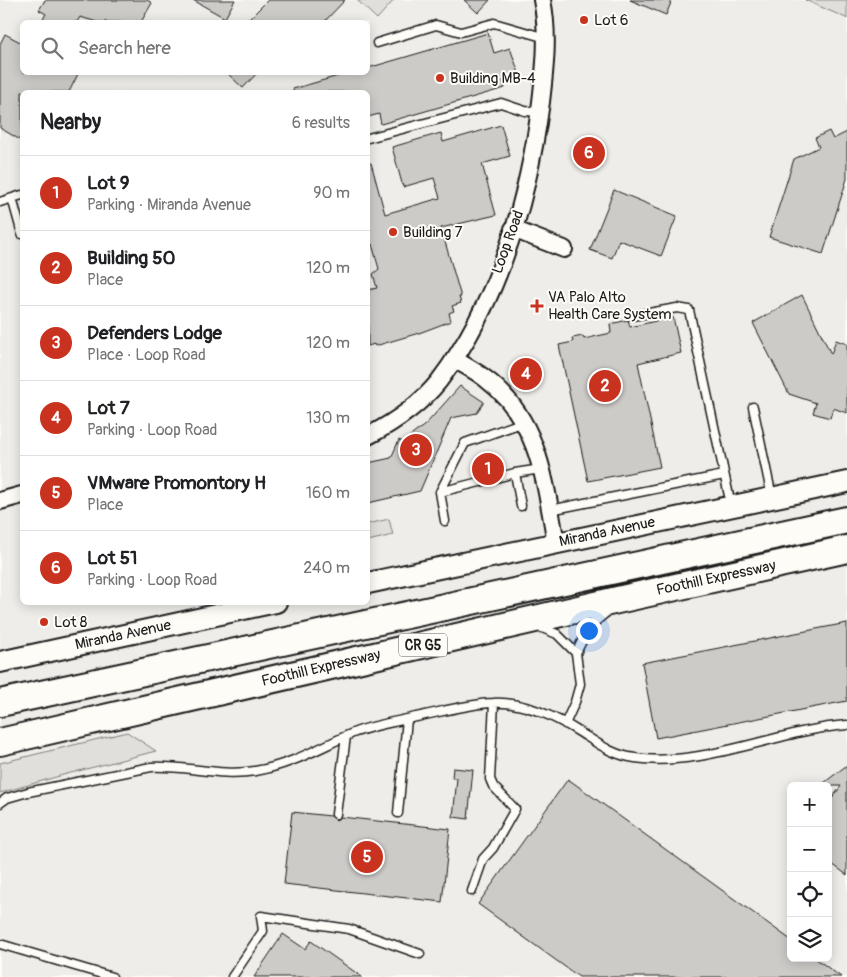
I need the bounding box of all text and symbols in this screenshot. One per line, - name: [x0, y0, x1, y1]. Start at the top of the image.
- place label: Lot 6: [594, 11, 629, 30]
- marker: Lot 6: [578, 14, 590, 26]
- search box: [20, 20, 370, 75]
- icon: search: [38, 34, 66, 62]
- text: Search here: [78, 36, 171, 60]
- place label: Building MB-4: [450, 69, 536, 88]
- marker: Building MB-4: [434, 72, 446, 84]
- text: Nearby: [40, 109, 101, 136]
- text: 6 results: [292, 113, 350, 133]
- pin: 6: [573, 134, 605, 172]
- text: Lot 9: [87, 171, 129, 195]
- text: 1: [53, 183, 59, 203]
- text: 90 m: [313, 183, 350, 203]
- text: Parking · Miranda Avenue: [87, 195, 251, 215]
- street label: Loop Road: [488, 208, 528, 276]
- place label: Building 7: [403, 223, 462, 242]
- marker: Building 7: [387, 226, 399, 238]
- text: Building 50: [87, 246, 175, 270]
- text: 2: [52, 258, 60, 278]
- text: 120 m: [306, 258, 350, 278]
- text: Place: [87, 270, 123, 290]
- place label: VA Palo Alto Health Care System: [548, 288, 672, 324]
- marker: VA Palo Alto Health Care System: [530, 299, 544, 313]
- text: Defenders Lodge: [87, 321, 222, 345]
- text: 3: [52, 333, 60, 353]
- text: 120 m: [306, 333, 350, 353]
- text: Place · Loop Road: [87, 345, 206, 365]
- pin: 4: [510, 355, 542, 393]
- pin: 2: [589, 367, 621, 405]
- text: Lot 7: [87, 396, 130, 420]
- text: 4: [51, 408, 61, 428]
- text: 130 m: [306, 408, 350, 428]
- text: Parking · Loop Road: [87, 420, 217, 440]
- pin: 3: [400, 431, 432, 469]
- pin: 1: [472, 450, 504, 488]
- text: VMware Promontory H: [87, 471, 266, 495]
- text: 5: [52, 483, 60, 503]
- text: 160 m: [306, 483, 350, 503]
- text: Place: [87, 495, 123, 515]
- street label: Miranda Avenue: [557, 512, 657, 551]
- text: Lot 51: [87, 546, 137, 570]
- street label: Foothill Expressway: [655, 556, 778, 600]
- text: 6: [51, 558, 61, 578]
- text: 240 m: [303, 558, 350, 578]
- text: Parking · Loop Road: [87, 570, 217, 590]
- place label: Lot 8: [54, 613, 88, 632]
- street label: Miranda Avenue: [73, 615, 173, 654]
- marker: Lot 8: [38, 616, 50, 628]
- your location: [576, 618, 602, 644]
- road number: CR G5: [399, 634, 447, 656]
- street label: Foothill Expressway: [260, 645, 383, 691]
- map controls: [787, 782, 832, 962]
- button: +: [787, 782, 832, 827]
- button: −: [787, 827, 832, 872]
- pin: 5: [351, 838, 383, 876]
- button: locate: [787, 872, 832, 917]
- button: layers: [787, 917, 832, 962]

